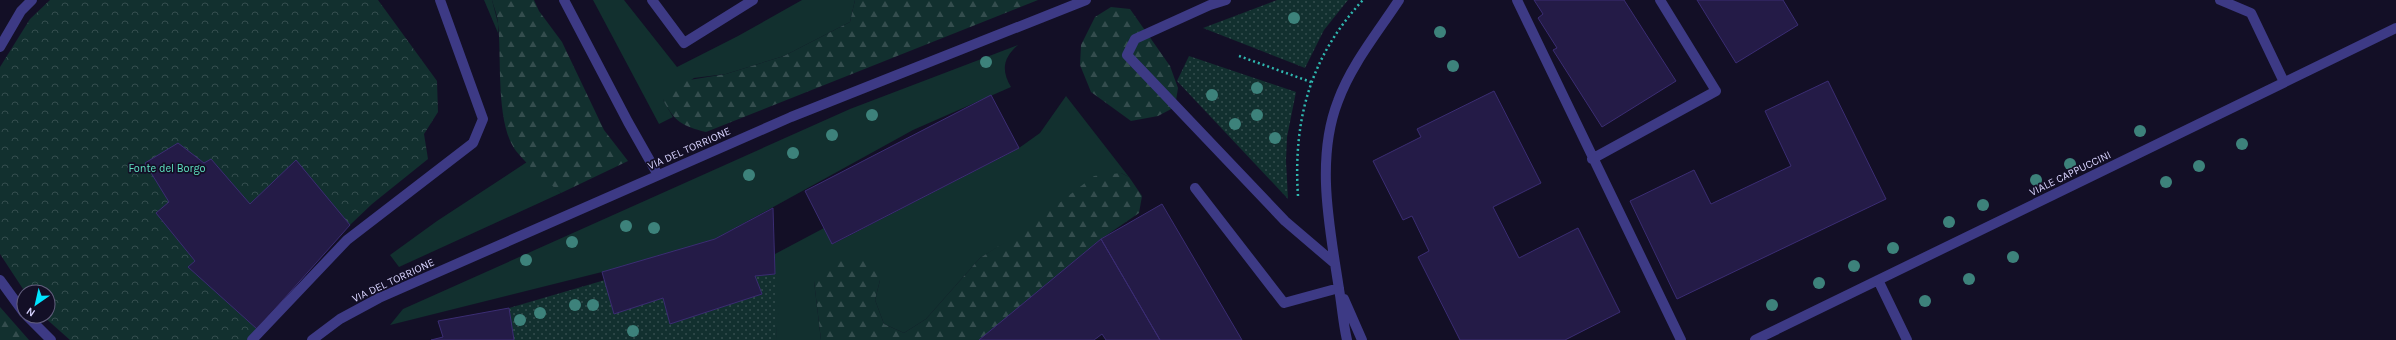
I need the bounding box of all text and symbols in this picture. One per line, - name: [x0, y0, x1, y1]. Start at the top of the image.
- street label: VIA DEL TORRIONE: [646, 124, 733, 173]
- street label: VIALE CAPPUCCINI: [2027, 148, 2113, 199]
- park label: Fonte del Borgo: [128, 162, 206, 175]
- street label: VIA DEL TORRIONE: [350, 256, 436, 305]
- north arrow: [16, 284, 56, 324]
- text: N: [24, 304, 38, 319]

